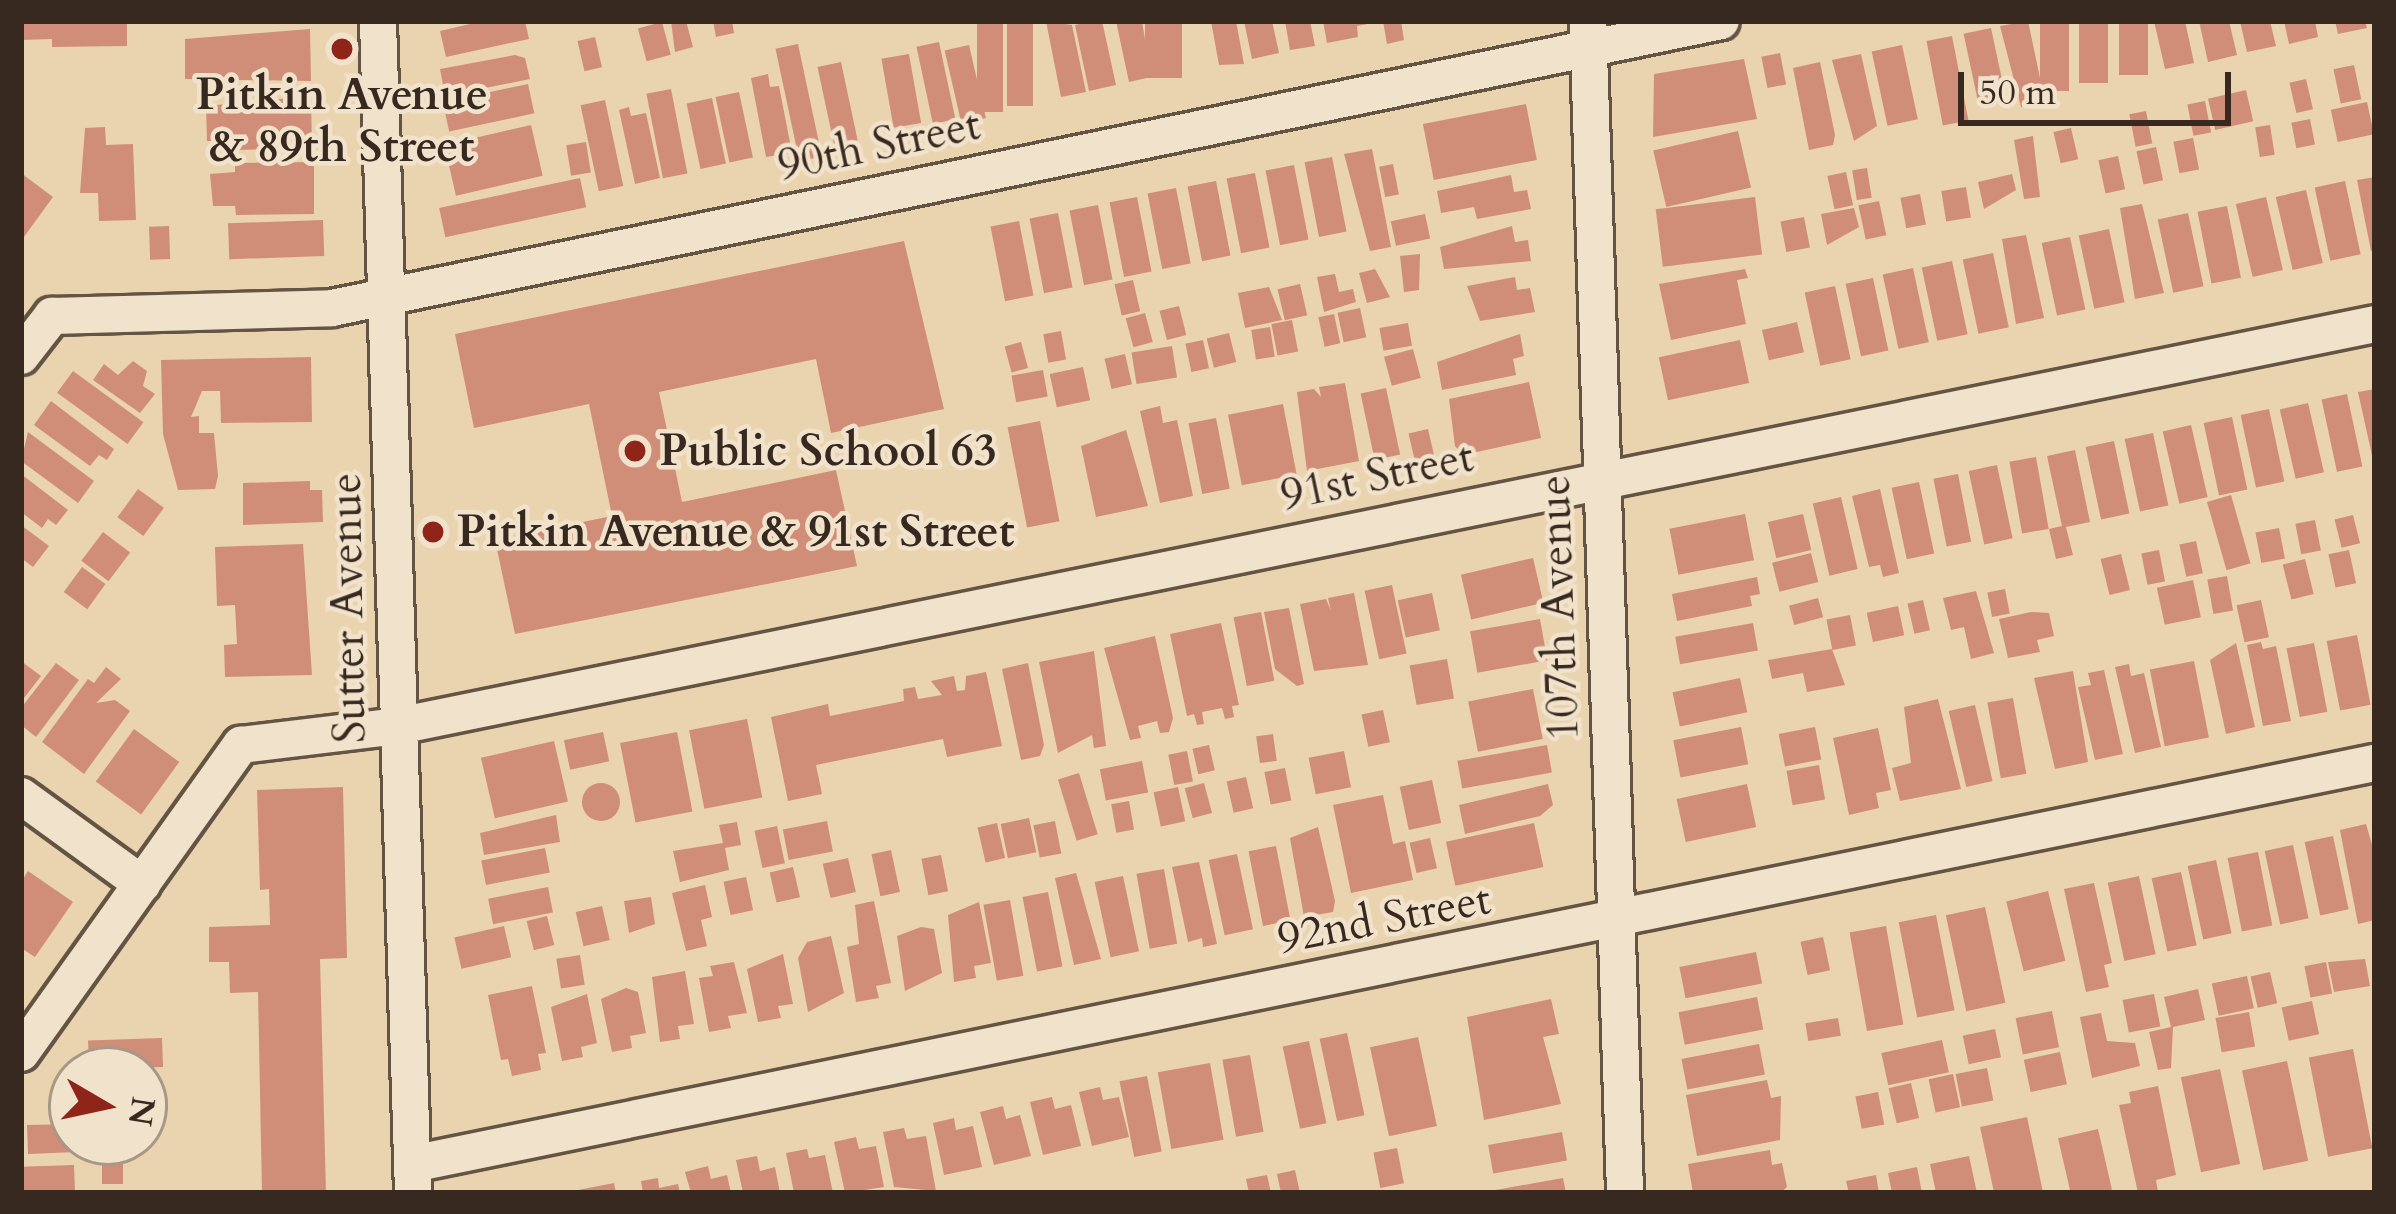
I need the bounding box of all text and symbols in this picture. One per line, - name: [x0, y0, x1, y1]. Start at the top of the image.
- marker: Pitkin Avenue & 89th Street: [329, 36, 355, 62]
- scale bar: [1964, 48, 2237, 122]
- place label: Pitkin Avenue & 89th Street: [196, 68, 488, 174]
- text: 50 m: [1979, 68, 2056, 117]
- street label: 90th Street: [773, 97, 985, 193]
- place label: Public School 63: [659, 424, 997, 478]
- street label: 91st Street: [1276, 429, 1478, 523]
- marker: Public School 63: [622, 438, 648, 464]
- street label: Sutter Avenue: [319, 472, 377, 744]
- street label: 107th Avenue: [1527, 474, 1591, 742]
- place label: Pitkin Avenue & 91st Street: [457, 505, 1015, 559]
- marker: Pitkin Avenue & 91st Street: [420, 519, 446, 545]
- street label: 92nd Street: [1273, 872, 1495, 966]
- north arrow: [48, 1046, 168, 1166]
- text: N: [117, 1094, 166, 1129]

